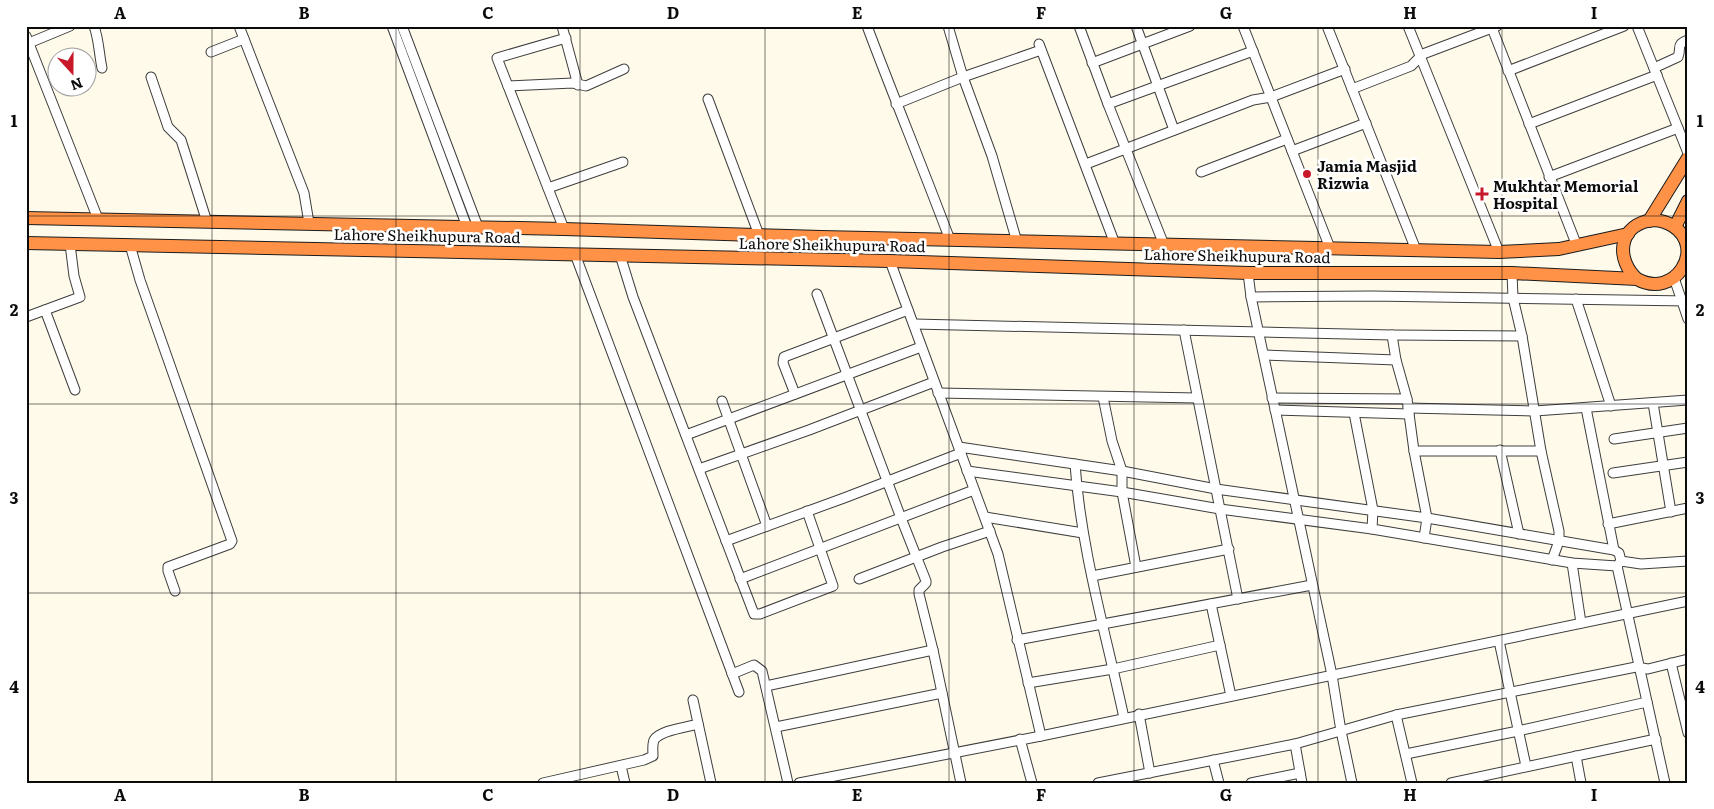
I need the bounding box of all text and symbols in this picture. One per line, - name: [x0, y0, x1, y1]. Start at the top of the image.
- text: A: [114, 0, 126, 24]
- text: B: [298, 0, 310, 24]
- text: C: [482, 0, 494, 24]
- text: D: [667, 0, 679, 24]
- text: E: [852, 0, 863, 24]
- text: F: [1036, 0, 1046, 24]
- text: G: [1220, 0, 1232, 24]
- text: H: [1403, 0, 1417, 24]
- text: I: [1591, 0, 1597, 24]
- north arrow: [48, 48, 98, 98]
- text: N: [68, 74, 86, 97]
- text: 1: [11, 108, 18, 132]
- text: 1: [1697, 108, 1704, 132]
- place label: Jamia Masjid Rizwia: [1317, 154, 1417, 194]
- marker: Jamia Masjid Rizwia: [1301, 168, 1313, 180]
- place label: Mukhtar Memorial Hospital: [1493, 174, 1639, 214]
- marker: Mukhtar Memorial Hospital: [1475, 187, 1489, 201]
- street label: Lahore Sheikhupura Road: [333, 222, 521, 248]
- street label: Lahore Sheikhupura Road: [738, 231, 926, 257]
- street label: Lahore Sheikhupura Road: [1143, 242, 1331, 268]
- text: 2: [10, 297, 19, 321]
- text: 2: [1696, 297, 1705, 321]
- text: 3: [10, 485, 19, 509]
- text: 3: [1696, 485, 1705, 509]
- text: 4: [9, 674, 19, 698]
- text: 4: [1695, 674, 1705, 698]
- text: A: [114, 782, 126, 806]
- text: B: [298, 782, 310, 806]
- text: C: [482, 782, 494, 806]
- text: D: [667, 782, 679, 806]
- text: E: [852, 782, 863, 806]
- text: F: [1036, 782, 1046, 806]
- text: G: [1220, 782, 1232, 806]
- text: H: [1403, 782, 1417, 806]
- text: I: [1591, 782, 1597, 806]

